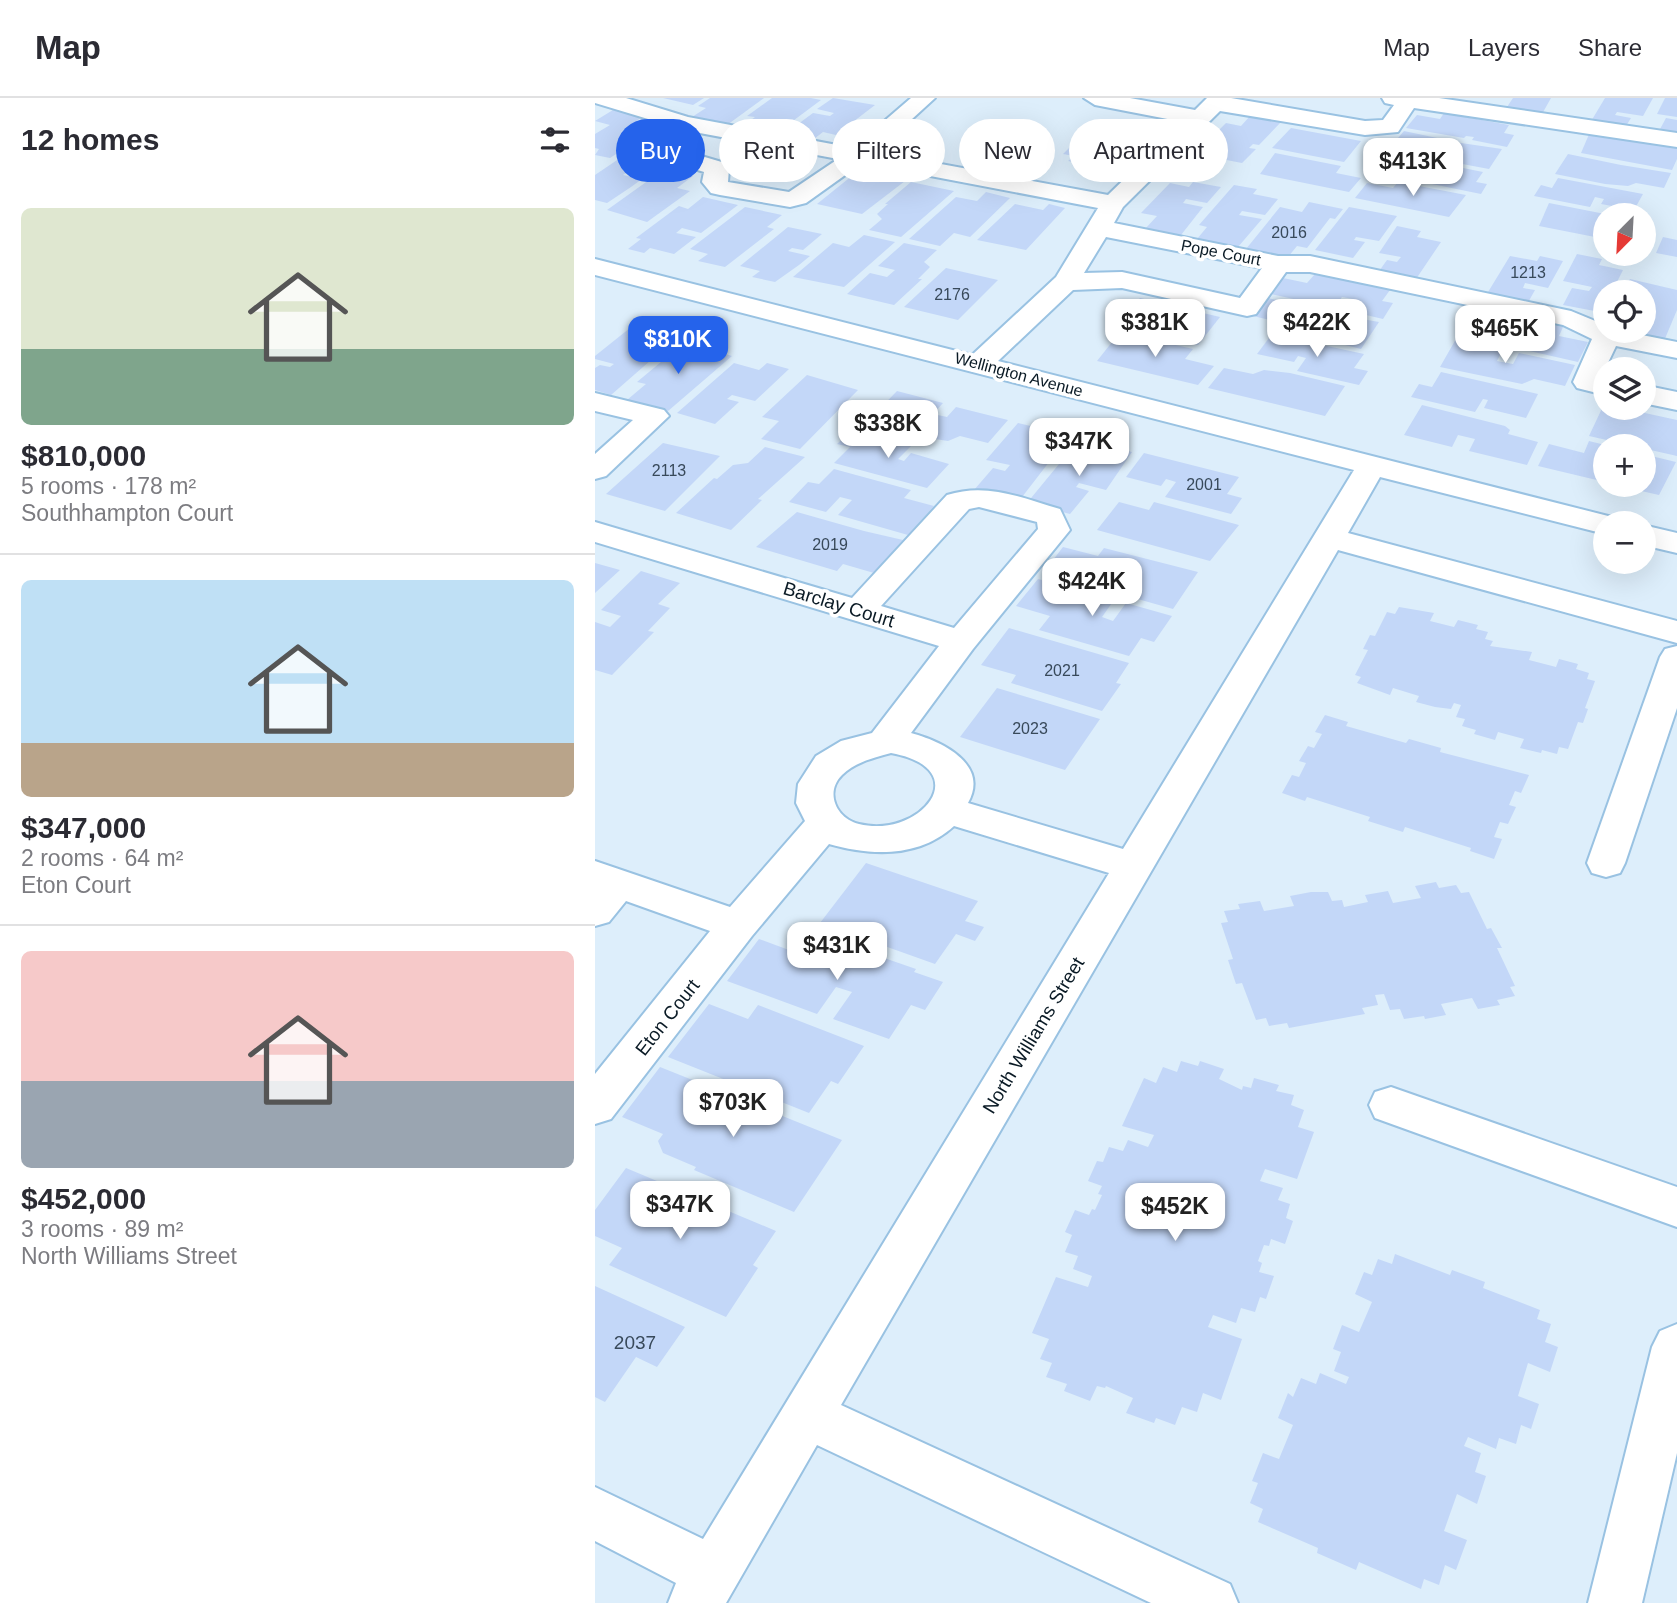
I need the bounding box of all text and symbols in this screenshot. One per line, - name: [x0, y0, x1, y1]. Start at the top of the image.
- text: Map: [35, 29, 101, 66]
- text: Map: [1383, 34, 1430, 61]
- text: Layers: [1468, 34, 1540, 61]
- text: Share: [1578, 34, 1642, 61]
- chip: Buy: [616, 119, 705, 182]
- chip: Rent: [719, 119, 818, 182]
- chip: Filters: [832, 119, 945, 182]
- chip: New: [959, 119, 1055, 182]
- chip: Apartment: [1069, 119, 1228, 182]
- icon: filters: [536, 121, 574, 159]
- text: 12 homes: [21, 123, 159, 156]
- pin: $413K: [1364, 139, 1462, 198]
- text: $413K: [1379, 148, 1447, 174]
- north arrow: [1593, 203, 1655, 266]
- map controls: [1593, 203, 1656, 574]
- house number: 2016: [1271, 224, 1307, 241]
- street label: Pope Court: [1180, 236, 1263, 269]
- icon: home: [235, 254, 361, 380]
- house number: 1213: [1510, 264, 1546, 281]
- button: locate: [1593, 280, 1656, 343]
- house number: 2176: [934, 286, 970, 303]
- pin: $381K: [1106, 300, 1204, 359]
- pin: $422K: [1268, 300, 1366, 359]
- pin: $465K: [1456, 306, 1554, 365]
- text: $381K: [1121, 309, 1189, 335]
- text: $422K: [1283, 309, 1351, 335]
- text: $465K: [1471, 315, 1539, 341]
- pin: $810K: [629, 316, 727, 376]
- text: $810K: [644, 326, 712, 352]
- street label: Wellington Avenue: [953, 349, 1085, 400]
- button: layers: [1593, 357, 1656, 420]
- pin: $338K: [839, 400, 937, 460]
- text: $338K: [854, 410, 922, 436]
- pin: $347K: [1030, 418, 1128, 478]
- text: $347K: [1045, 428, 1113, 454]
- button: +: [1593, 434, 1656, 497]
- text: $810,000: [21, 439, 146, 472]
- house number: 2113: [652, 462, 686, 479]
- text: 5 rooms · 178 m²: [21, 473, 196, 499]
- house number: 2001: [1186, 476, 1222, 493]
- text: Southhampton Court: [21, 500, 233, 526]
- button: −: [1593, 511, 1656, 574]
- house number: 2019: [812, 536, 848, 553]
- pin: $424K: [1043, 559, 1141, 618]
- text: $424K: [1058, 568, 1126, 594]
- street label: Barclay Court: [781, 578, 898, 632]
- icon: home: [235, 626, 361, 752]
- house number: 2021: [1044, 662, 1080, 679]
- house number: 2023: [1012, 720, 1048, 737]
- text: $347,000: [21, 811, 146, 844]
- text: 2 rooms · 64 m²: [21, 845, 183, 871]
- text: Eton Court: [21, 872, 131, 898]
- pin: $431K: [788, 922, 886, 982]
- text: $431K: [803, 932, 871, 958]
- street label: North Williams Street: [978, 953, 1089, 1117]
- street label: Eton Court: [631, 974, 704, 1060]
- icon: home: [235, 997, 361, 1123]
- pin: $703K: [684, 1080, 782, 1139]
- text: $703K: [699, 1089, 767, 1115]
- text: $452,000: [21, 1182, 146, 1215]
- pin: $347K: [631, 1182, 729, 1241]
- pin: $452K: [1126, 1184, 1224, 1243]
- text: $347K: [646, 1191, 714, 1217]
- text: $452K: [1141, 1193, 1209, 1219]
- text: 3 rooms · 89 m²: [21, 1216, 183, 1242]
- text: North Williams Street: [21, 1243, 237, 1269]
- house number: 2037: [614, 1332, 656, 1353]

